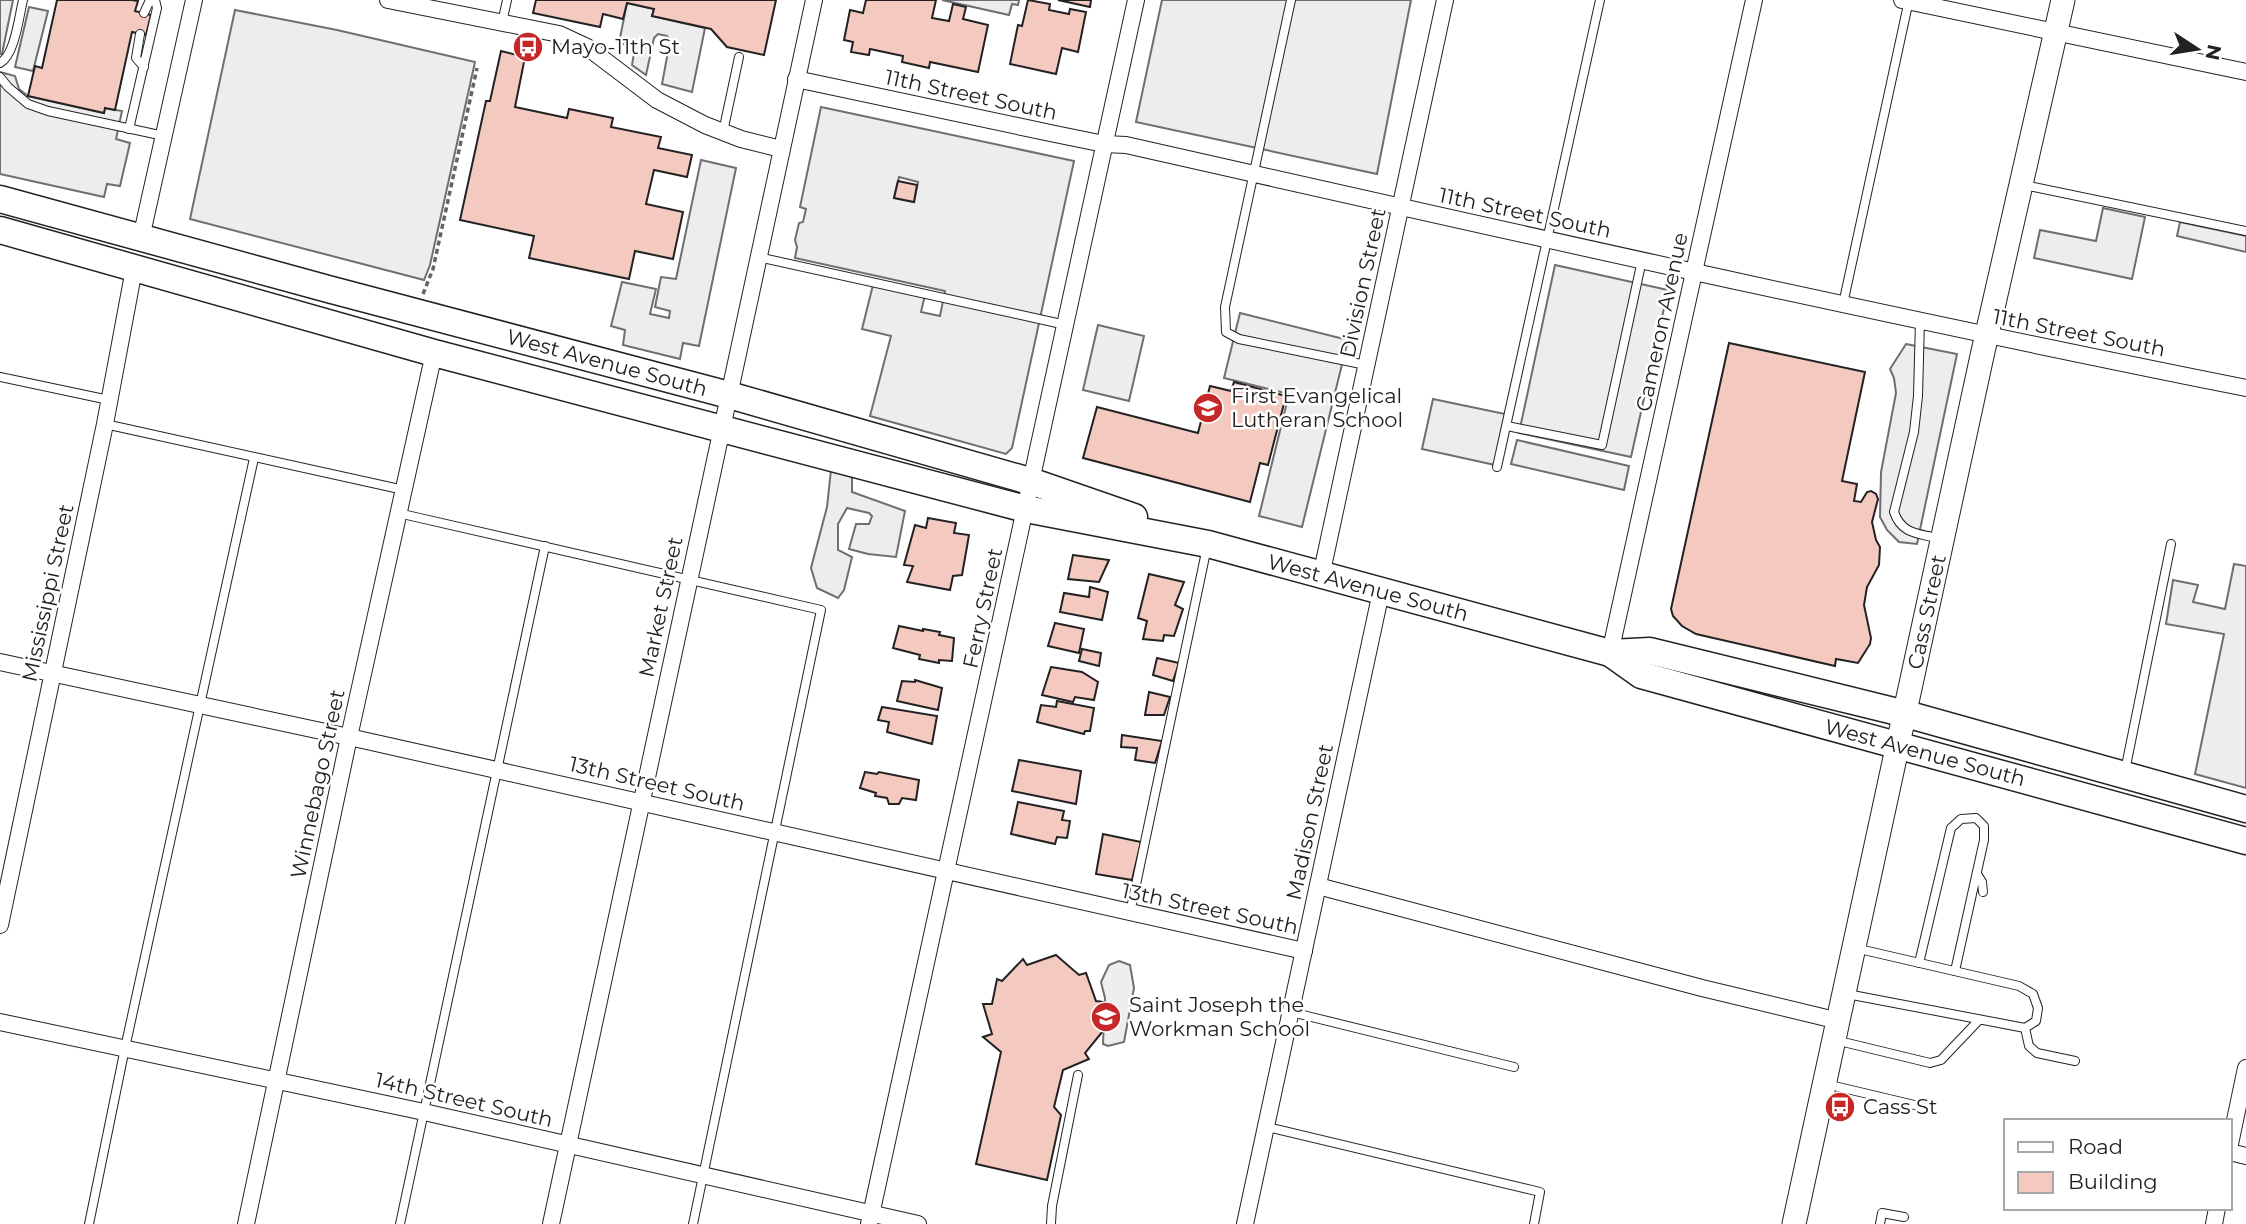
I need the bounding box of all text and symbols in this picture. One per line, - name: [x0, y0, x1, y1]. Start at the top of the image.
- north arrow: [2162, 14, 2232, 84]
- bus stop icon: Mayo-11th St: [511, 30, 545, 64]
- place label: Mayo-11th St: [551, 34, 680, 59]
- text: N: [2200, 43, 2226, 62]
- street label: 11th Street South: [883, 64, 1059, 125]
- street label: 11th Street South: [1437, 182, 1613, 243]
- street label: Division Street: [1334, 206, 1391, 360]
- street label: Cameron Avenue: [1630, 230, 1693, 414]
- street label: 11th Street South: [1991, 304, 2168, 362]
- street label: West Avenue South: [504, 324, 710, 401]
- place label: First Evangelical Lutheran School: [1231, 383, 1403, 432]
- school or university icon: First Evangelical Lutheran School: [1191, 391, 1225, 425]
- street label: Mississippi Street: [16, 502, 79, 684]
- street label: Market Street: [633, 534, 688, 679]
- street label: Ferry Street: [958, 545, 1007, 670]
- street label: West Avenue South: [1265, 549, 1471, 626]
- street label: Cass Street: [1902, 552, 1951, 672]
- street label: Winnebago Street: [285, 687, 350, 881]
- street label: West Avenue South: [1822, 714, 2028, 791]
- street label: Madison Street: [1281, 742, 1338, 902]
- street label: 13th Street South: [567, 751, 747, 816]
- street label: 13th Street South: [1120, 878, 1301, 939]
- place label: Saint Joseph the Workman School: [1129, 992, 1310, 1041]
- school or university icon: Saint Joseph the Workman School: [1089, 1000, 1123, 1034]
- street label: 14th Street South: [373, 1067, 555, 1132]
- bus stop icon: Cass St: [1823, 1090, 1857, 1124]
- place label: Cass St: [1863, 1094, 1938, 1119]
- legend: [2004, 1119, 2232, 1210]
- text: Road: [2068, 1134, 2123, 1159]
- text: Building: [2068, 1169, 2158, 1194]

